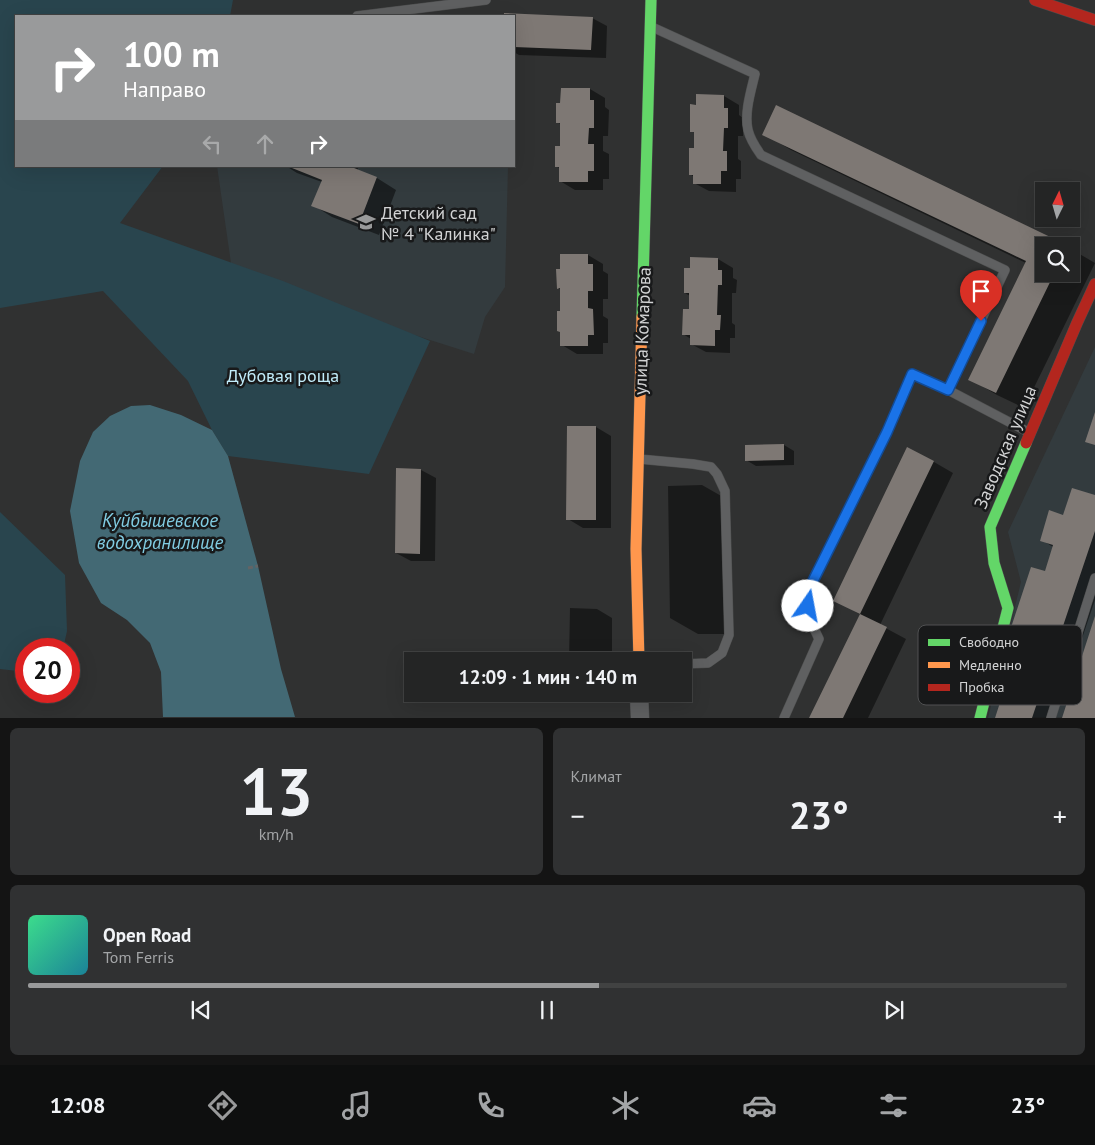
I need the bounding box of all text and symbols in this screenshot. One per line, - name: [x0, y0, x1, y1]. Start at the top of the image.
- text: 100 m: [123, 31, 220, 77]
- icon: right: [40, 35, 105, 100]
- text: Направо: [123, 75, 206, 103]
- icon: left: [198, 130, 226, 158]
- icon: ahead: [251, 130, 279, 158]
- icon: right: [304, 130, 332, 158]
- north arrow: [1035, 182, 1080, 228]
- map controls: [1035, 182, 1080, 282]
- place label: Детский сад № 4 "Калинка": [381, 201, 496, 245]
- school or university icon: Детский сад № 4 "Калинка": [355, 211, 377, 233]
- button: search: [1035, 237, 1080, 282]
- street label: улица Комарова: [628, 267, 656, 395]
- pin: [960, 270, 1002, 321]
- icon: arrive: [967, 277, 995, 305]
- park label: Дубовая роща: [227, 364, 339, 387]
- street label: Заводская улица: [969, 382, 1041, 512]
- water label: Куйбышевское водохранилище: [97, 508, 223, 554]
- position arrow: [781, 579, 833, 631]
- legend: [918, 625, 1082, 705]
- text: Свободно: [959, 633, 1019, 651]
- speed limit sign: 20: [15, 638, 80, 703]
- text: Медленно: [959, 656, 1022, 674]
- text: 12:09 · 1 мин · 140 m: [459, 665, 637, 689]
- text: Пробка: [959, 678, 1004, 696]
- text: 13: [239, 749, 313, 833]
- text: Климат: [571, 766, 622, 786]
- text: 23°: [789, 790, 849, 839]
- text: −: [571, 797, 585, 834]
- text: +: [1053, 797, 1067, 834]
- text: km/h: [259, 824, 294, 844]
- text: Open Road: [103, 923, 191, 947]
- text: Tom Ferris: [103, 947, 174, 967]
- icon: previous: [187, 996, 215, 1024]
- icon: pause: [533, 996, 561, 1024]
- icon: next: [880, 996, 908, 1024]
- icon: directions: [205, 1088, 240, 1123]
- icon: music: [339, 1088, 374, 1123]
- icon: phone: [473, 1088, 508, 1123]
- icon: climate: [608, 1088, 643, 1123]
- icon: car: [742, 1088, 777, 1123]
- icon: filters: [876, 1088, 911, 1123]
- text: 12:08: [50, 1091, 105, 1119]
- text: 23°: [1011, 1091, 1045, 1119]

